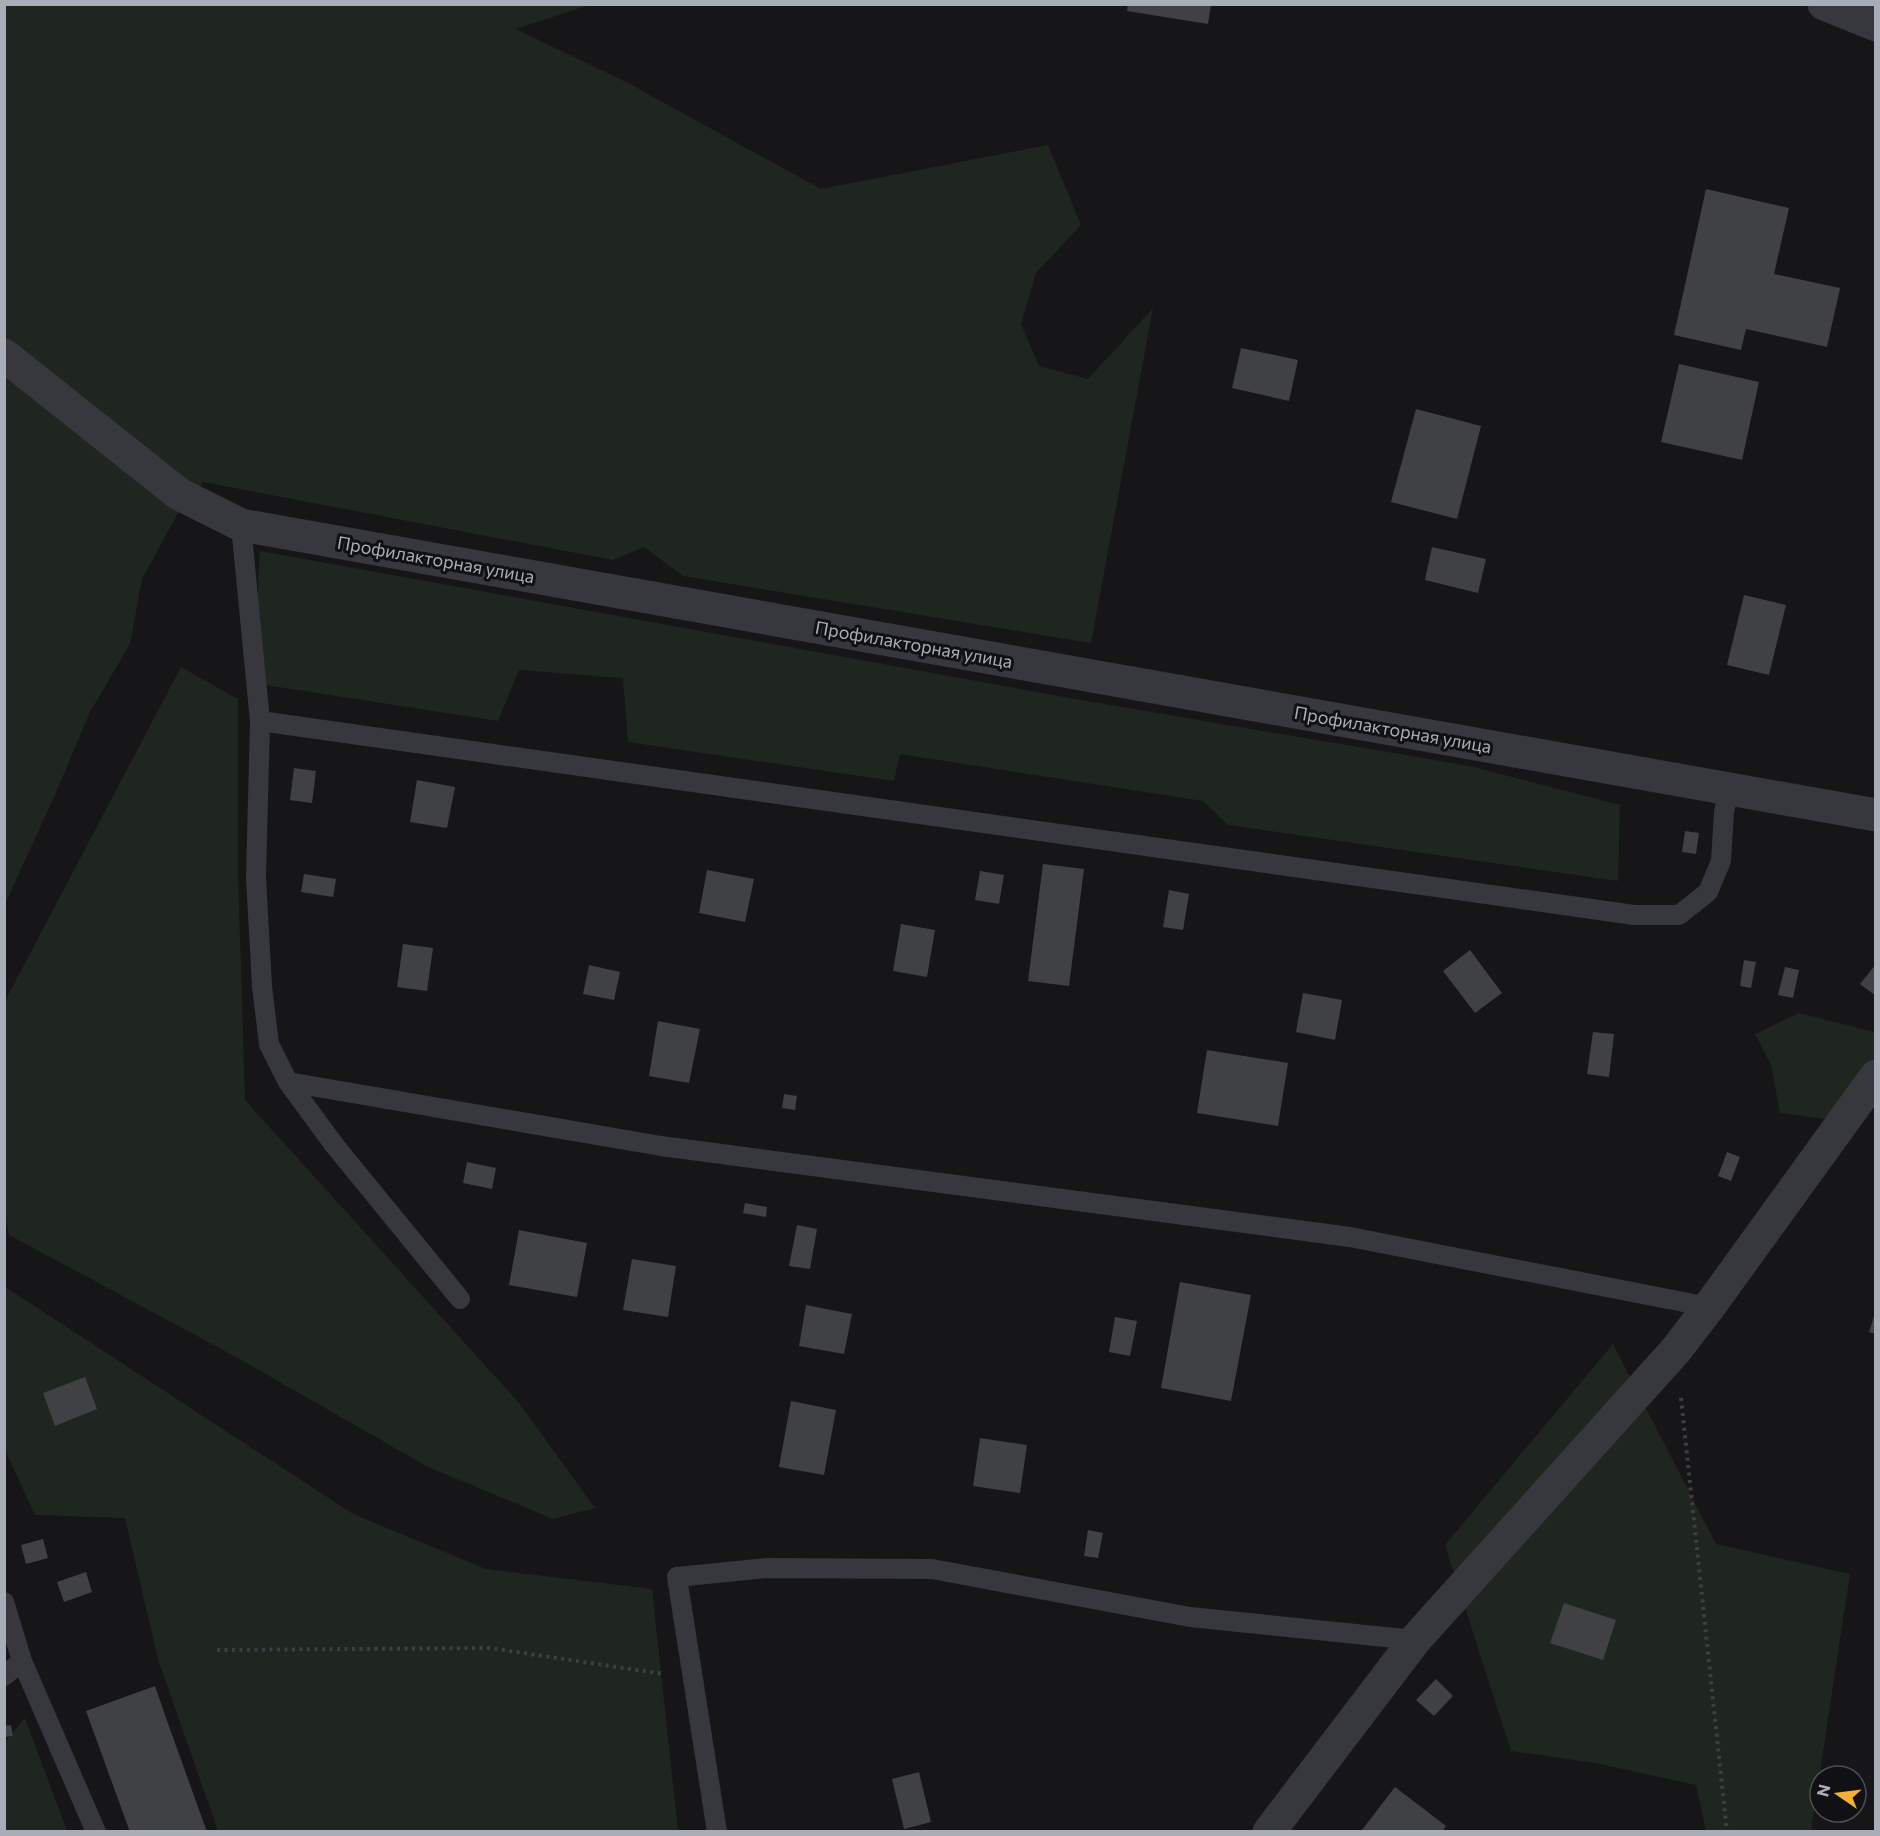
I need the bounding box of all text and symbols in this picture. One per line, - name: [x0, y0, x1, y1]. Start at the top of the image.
- street label: Профилакторная улица: [336, 531, 536, 587]
- street label: Профилакторная улица: [814, 616, 1014, 672]
- street label: Профилакторная улица: [1293, 701, 1493, 757]
- north arrow: [1808, 1764, 1868, 1824]
- text: N: [1812, 1782, 1834, 1798]

